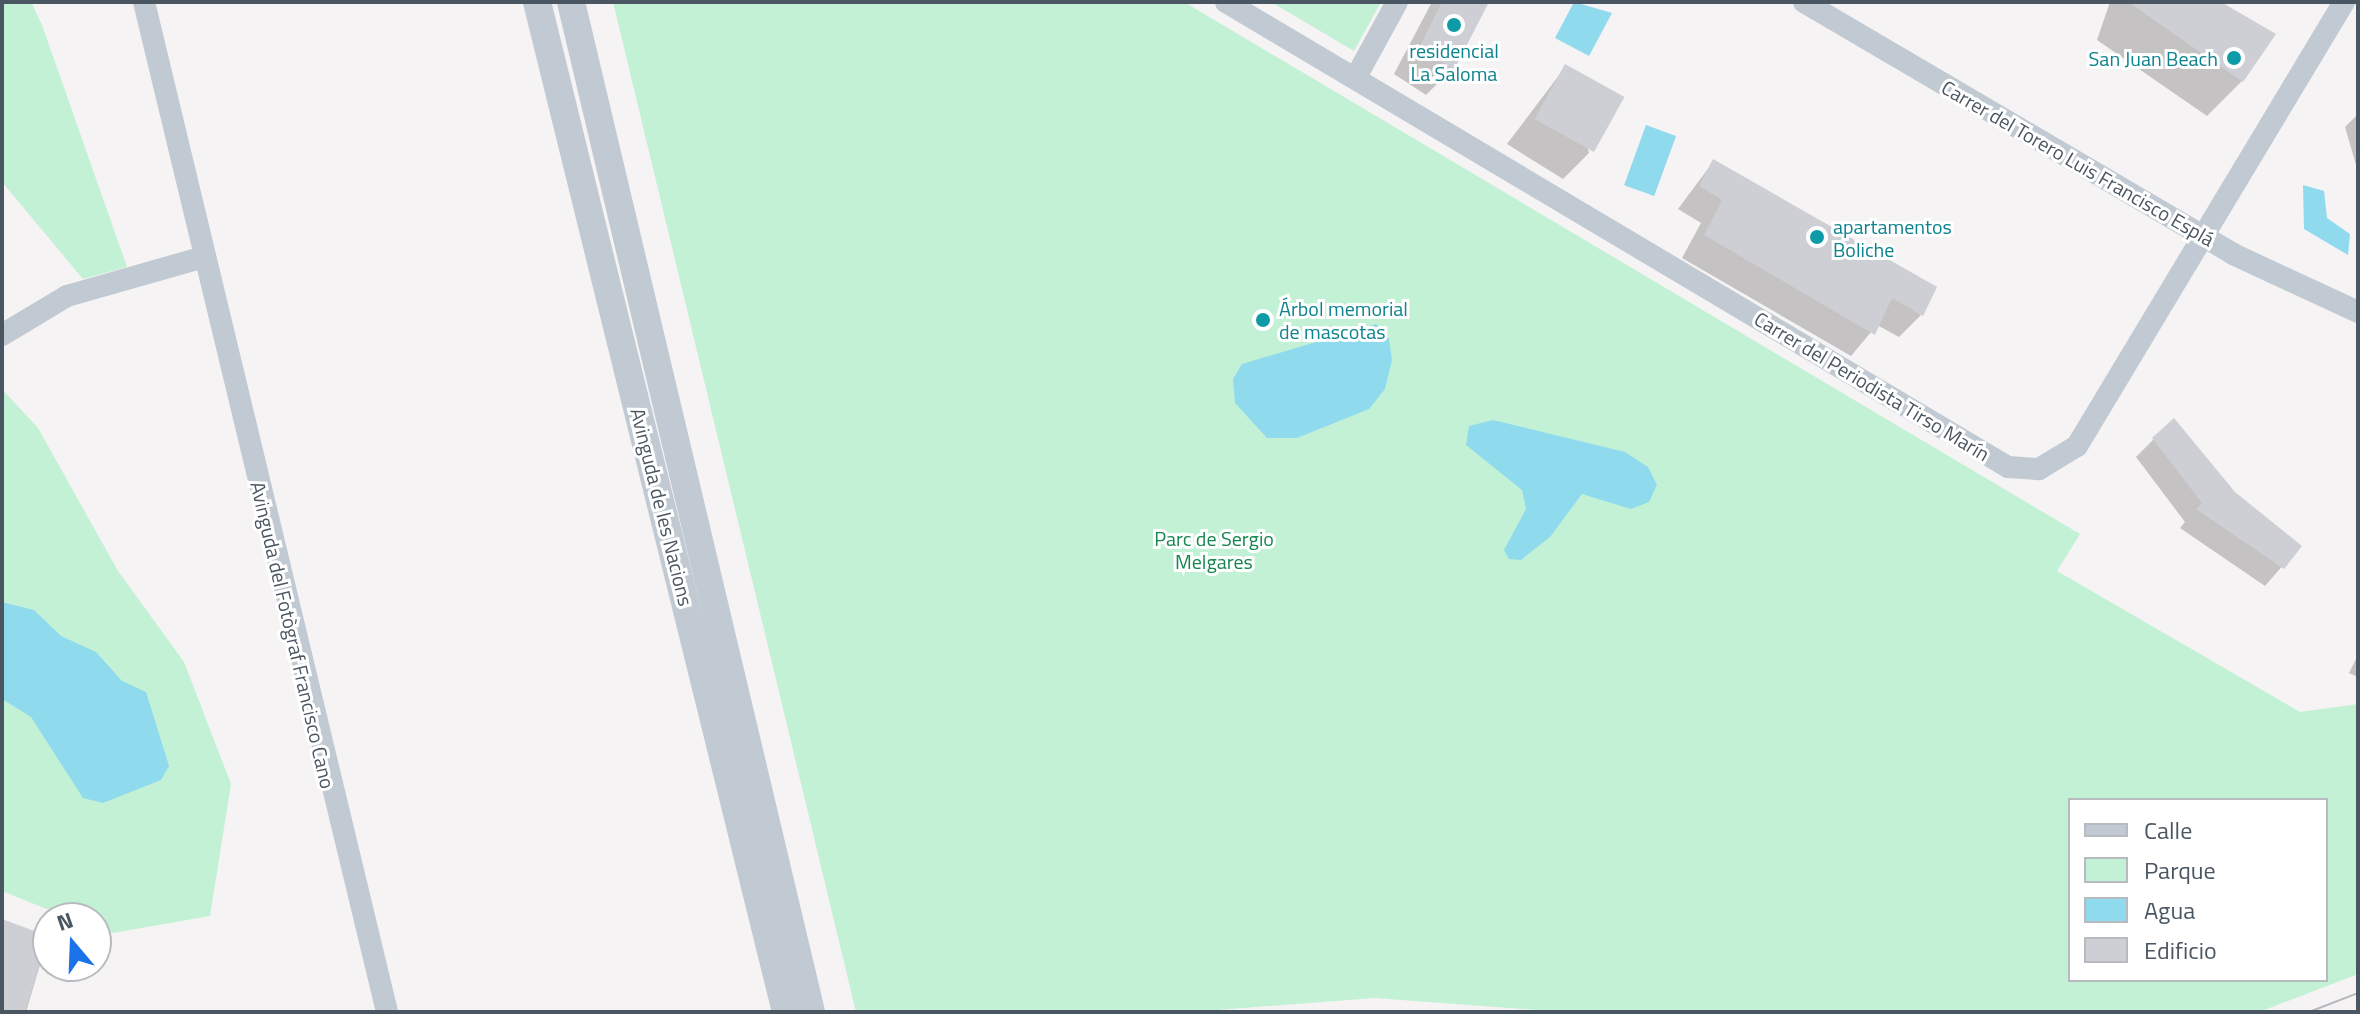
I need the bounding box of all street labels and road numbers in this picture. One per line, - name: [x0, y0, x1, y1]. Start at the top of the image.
- street label: Carrer del Torero Luis Francisco Esplá: [1937, 75, 2219, 251]
- street label: Carrer del Periodista Tirso Marín: [1750, 306, 1994, 466]
- street label: Avinguda de les Nacions: [626, 406, 698, 608]
- street label: Avinguda del Fotògraf Francisco Cano: [246, 479, 340, 791]

